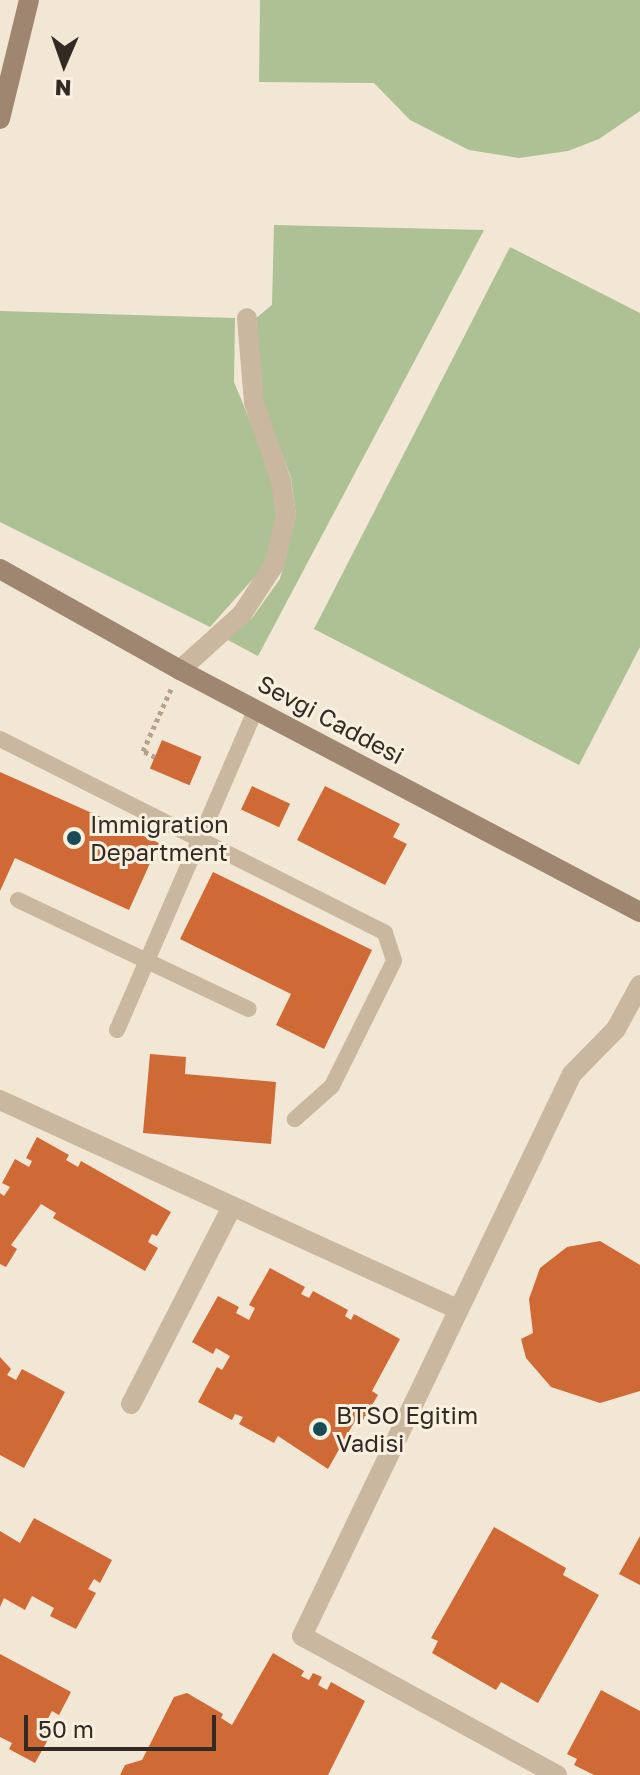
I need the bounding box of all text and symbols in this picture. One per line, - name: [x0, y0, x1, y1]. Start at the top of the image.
- north arrow: [24, 24, 104, 104]
- text: N: [54, 75, 72, 102]
- street label: Sevgi Caddesi: [253, 668, 409, 770]
- place label: Immigration Department: [90, 810, 229, 866]
- marker: Immigration Department: [65, 829, 83, 847]
- place label: BTSO Eğitim Vadisi: [336, 1401, 478, 1457]
- marker: BTSO Eğitim Vadisi: [311, 1420, 329, 1438]
- scale bar: [28, 1699, 220, 1749]
- text: 50 m: [38, 1714, 94, 1743]

